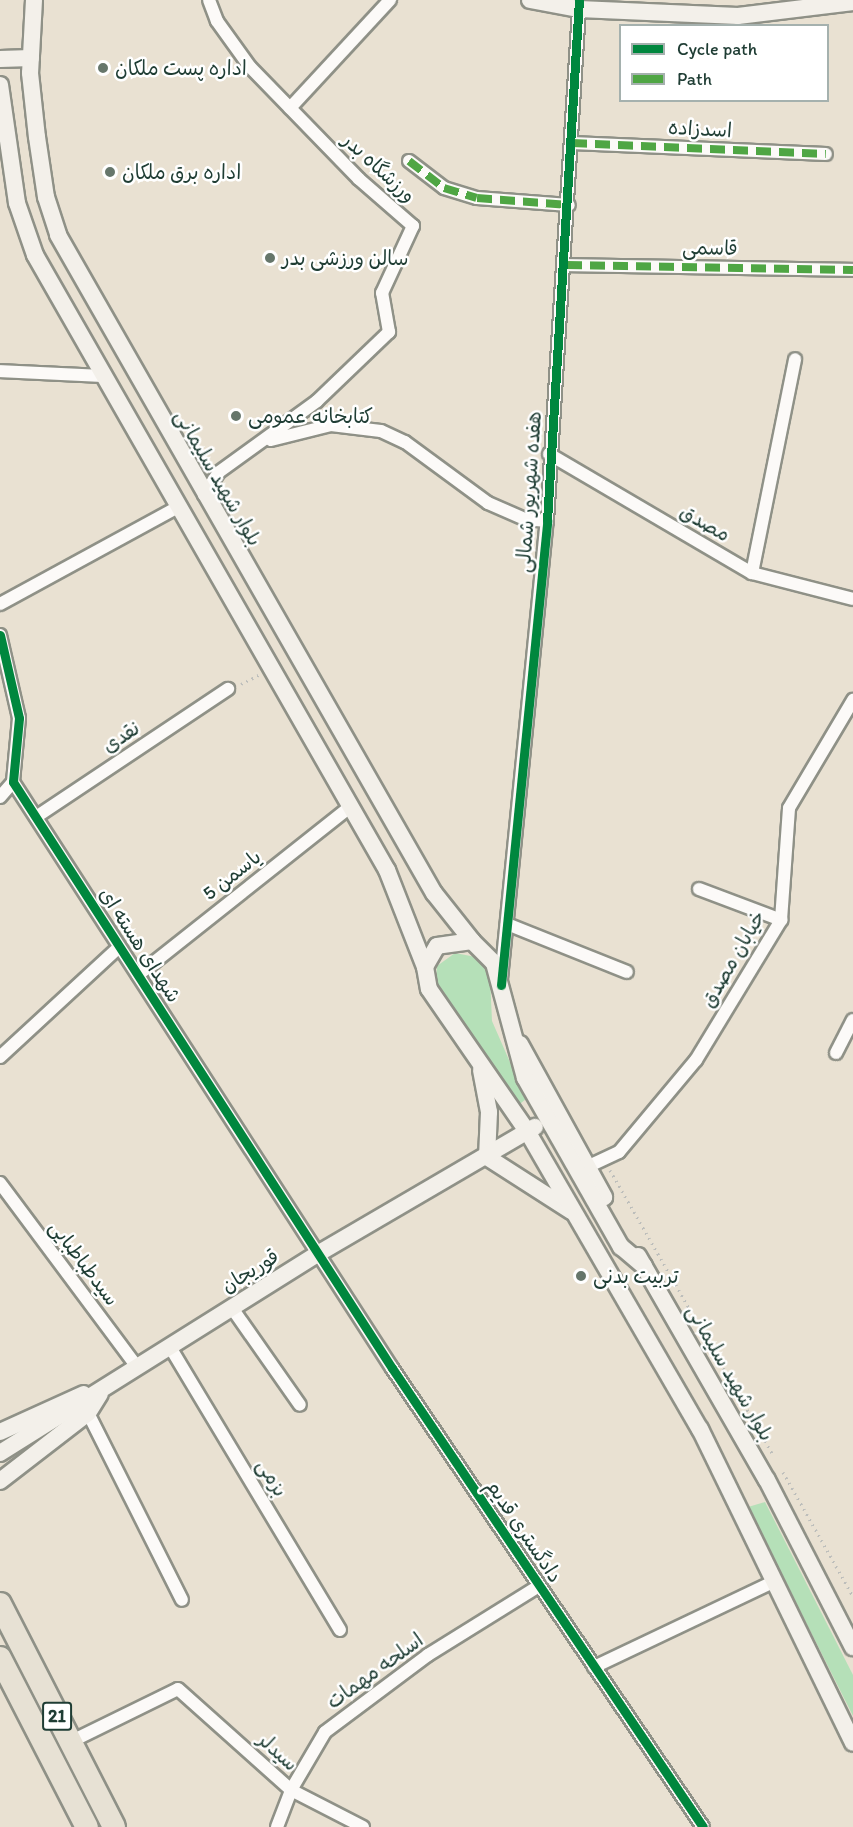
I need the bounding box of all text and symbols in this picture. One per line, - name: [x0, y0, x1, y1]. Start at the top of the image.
- legend: [619, 24, 829, 102]
- text: Cycle path: [677, 38, 757, 60]
- place label: اداره پست ملکان: [115, 56, 247, 80]
- marker: اداره پست ملکان: [96, 61, 110, 75]
- text: Path: [677, 68, 712, 90]
- street label: اسدزاده: [667, 115, 733, 143]
- street label: ورزشگاه بدر: [338, 128, 420, 208]
- place label: اداره برق ملکان: [122, 160, 241, 184]
- marker: اداره برق ملکان: [103, 165, 117, 179]
- street label: قاسمی: [682, 236, 738, 260]
- place label: سالن ورزشی بدر: [282, 246, 408, 270]
- marker: سالن ورزشی بدر: [263, 251, 277, 265]
- place label: کتابخانه عمومی: [248, 404, 373, 428]
- street label: بلوار شهید سلیمانی: [169, 406, 267, 550]
- marker: کتابخانه عمومی: [229, 409, 243, 423]
- street label: هفده شهریور شمالی: [511, 410, 547, 574]
- street label: مصدق: [676, 499, 734, 547]
- street label: نقدی: [98, 716, 144, 758]
- street label: یاسمن 5: [198, 845, 266, 905]
- street label: شهدای هسته ای: [94, 883, 186, 1007]
- street label: خیابان مصدق: [696, 906, 770, 1012]
- street label: سیدطباطبایی: [44, 1216, 124, 1310]
- street label: قوریجان: [217, 1244, 283, 1298]
- place label: تربیت بدنی: [593, 1264, 679, 1288]
- marker: تربیت بدنی: [574, 1269, 588, 1283]
- street label: بلوار شهید سلیمانی: [681, 1301, 779, 1445]
- street label: بزمی: [251, 1455, 293, 1501]
- street label: دادگستری قدیم: [481, 1475, 567, 1587]
- street label: اسلحه مهمات: [322, 1628, 428, 1714]
- road number: 21: [42, 1701, 72, 1731]
- street label: سیدلر: [253, 1728, 303, 1776]

